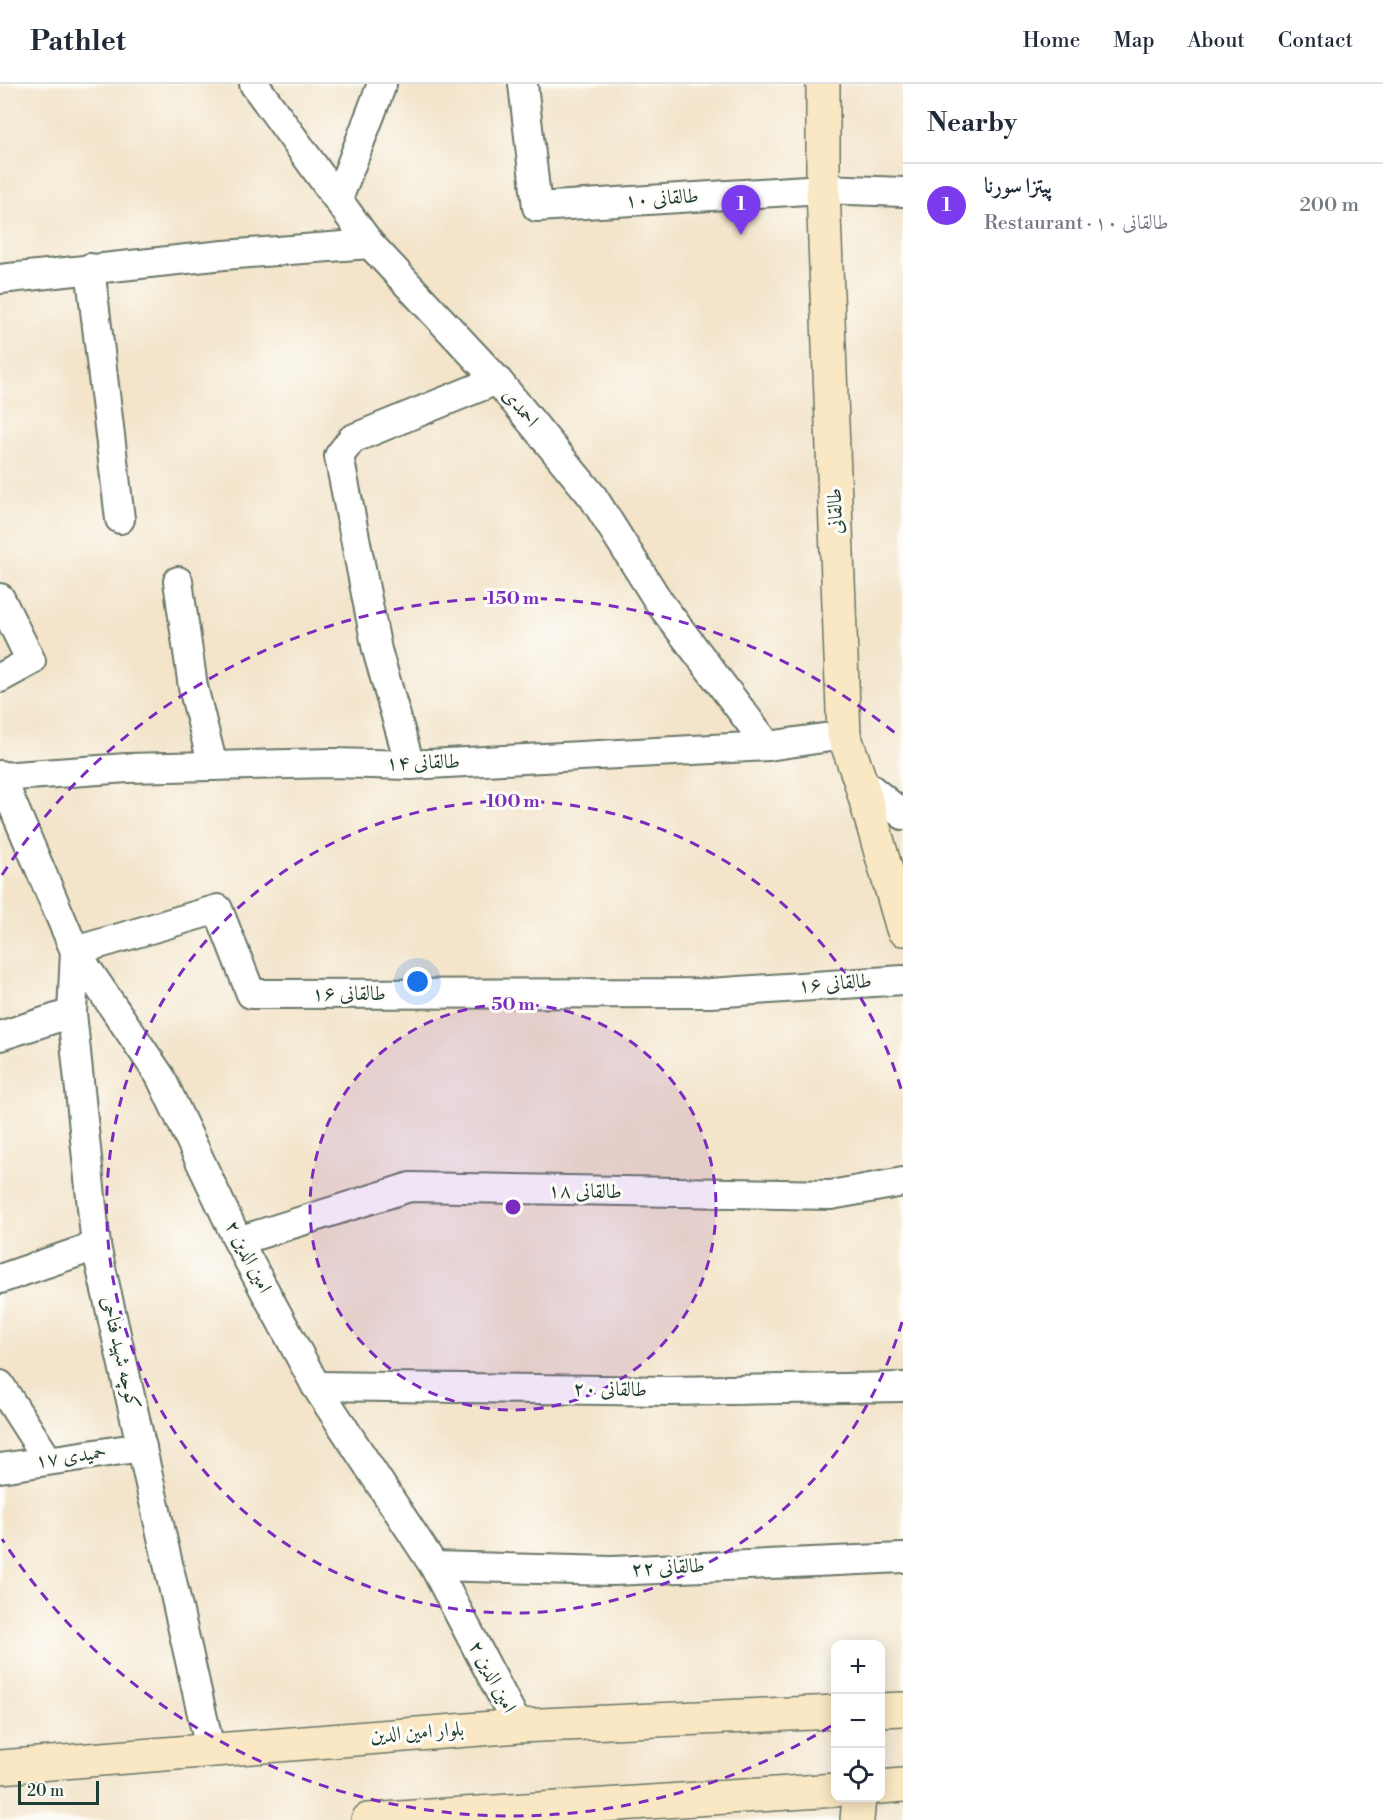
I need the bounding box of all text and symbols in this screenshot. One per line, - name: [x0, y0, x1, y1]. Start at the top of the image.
- text: Pathlet: [30, 24, 126, 59]
- text: Home: [1023, 28, 1080, 54]
- text: Map: [1113, 28, 1155, 54]
- text: About: [1188, 28, 1245, 54]
- text: Contact: [1278, 28, 1353, 54]
- text: Nearby: [927, 107, 1017, 139]
- text: پیتزا سورنا: [984, 173, 1053, 200]
- street label: طالقانی ۱۰: [624, 184, 700, 214]
- pin: 1: [722, 186, 760, 235]
- text: 1: [942, 193, 951, 218]
- text: 200 m: [1299, 193, 1359, 218]
- text: Restaurant · طالقانی ۱۰: [984, 211, 1169, 236]
- street label: احمدی: [496, 383, 544, 433]
- street label: طالقانی: [823, 487, 849, 535]
- text: 150 m: [487, 587, 540, 610]
- street label: طالقانی ۱۴: [386, 750, 460, 776]
- text: 100 m: [486, 790, 540, 813]
- your location: [403, 967, 432, 996]
- street label: طالقانی ۱۶: [797, 969, 873, 999]
- street label: طالقانی ۱۶: [312, 982, 386, 1007]
- text: 50 m: [491, 993, 535, 1016]
- street label: طالقانی ۱۸: [548, 1179, 622, 1205]
- centre of rings: [503, 1197, 523, 1217]
- street label: امین الدین ۲: [219, 1216, 277, 1298]
- street label: کوچه شهید فتاحی: [95, 1294, 145, 1412]
- street label: طالقانی ۲۰: [573, 1377, 647, 1403]
- street label: حمیدی ۱۷: [34, 1440, 108, 1474]
- street label: طالقانی ۲۲: [631, 1554, 705, 1582]
- street label: امین الدین ۲: [463, 1637, 521, 1717]
- map controls: [831, 1640, 885, 1802]
- button: +: [831, 1640, 885, 1694]
- button: −: [831, 1694, 885, 1748]
- street label: بلوار امین الدین: [369, 1717, 465, 1749]
- button: locate: [831, 1748, 885, 1802]
- scale bar: [18, 1778, 99, 1806]
- text: 20 m: [27, 1781, 64, 1801]

